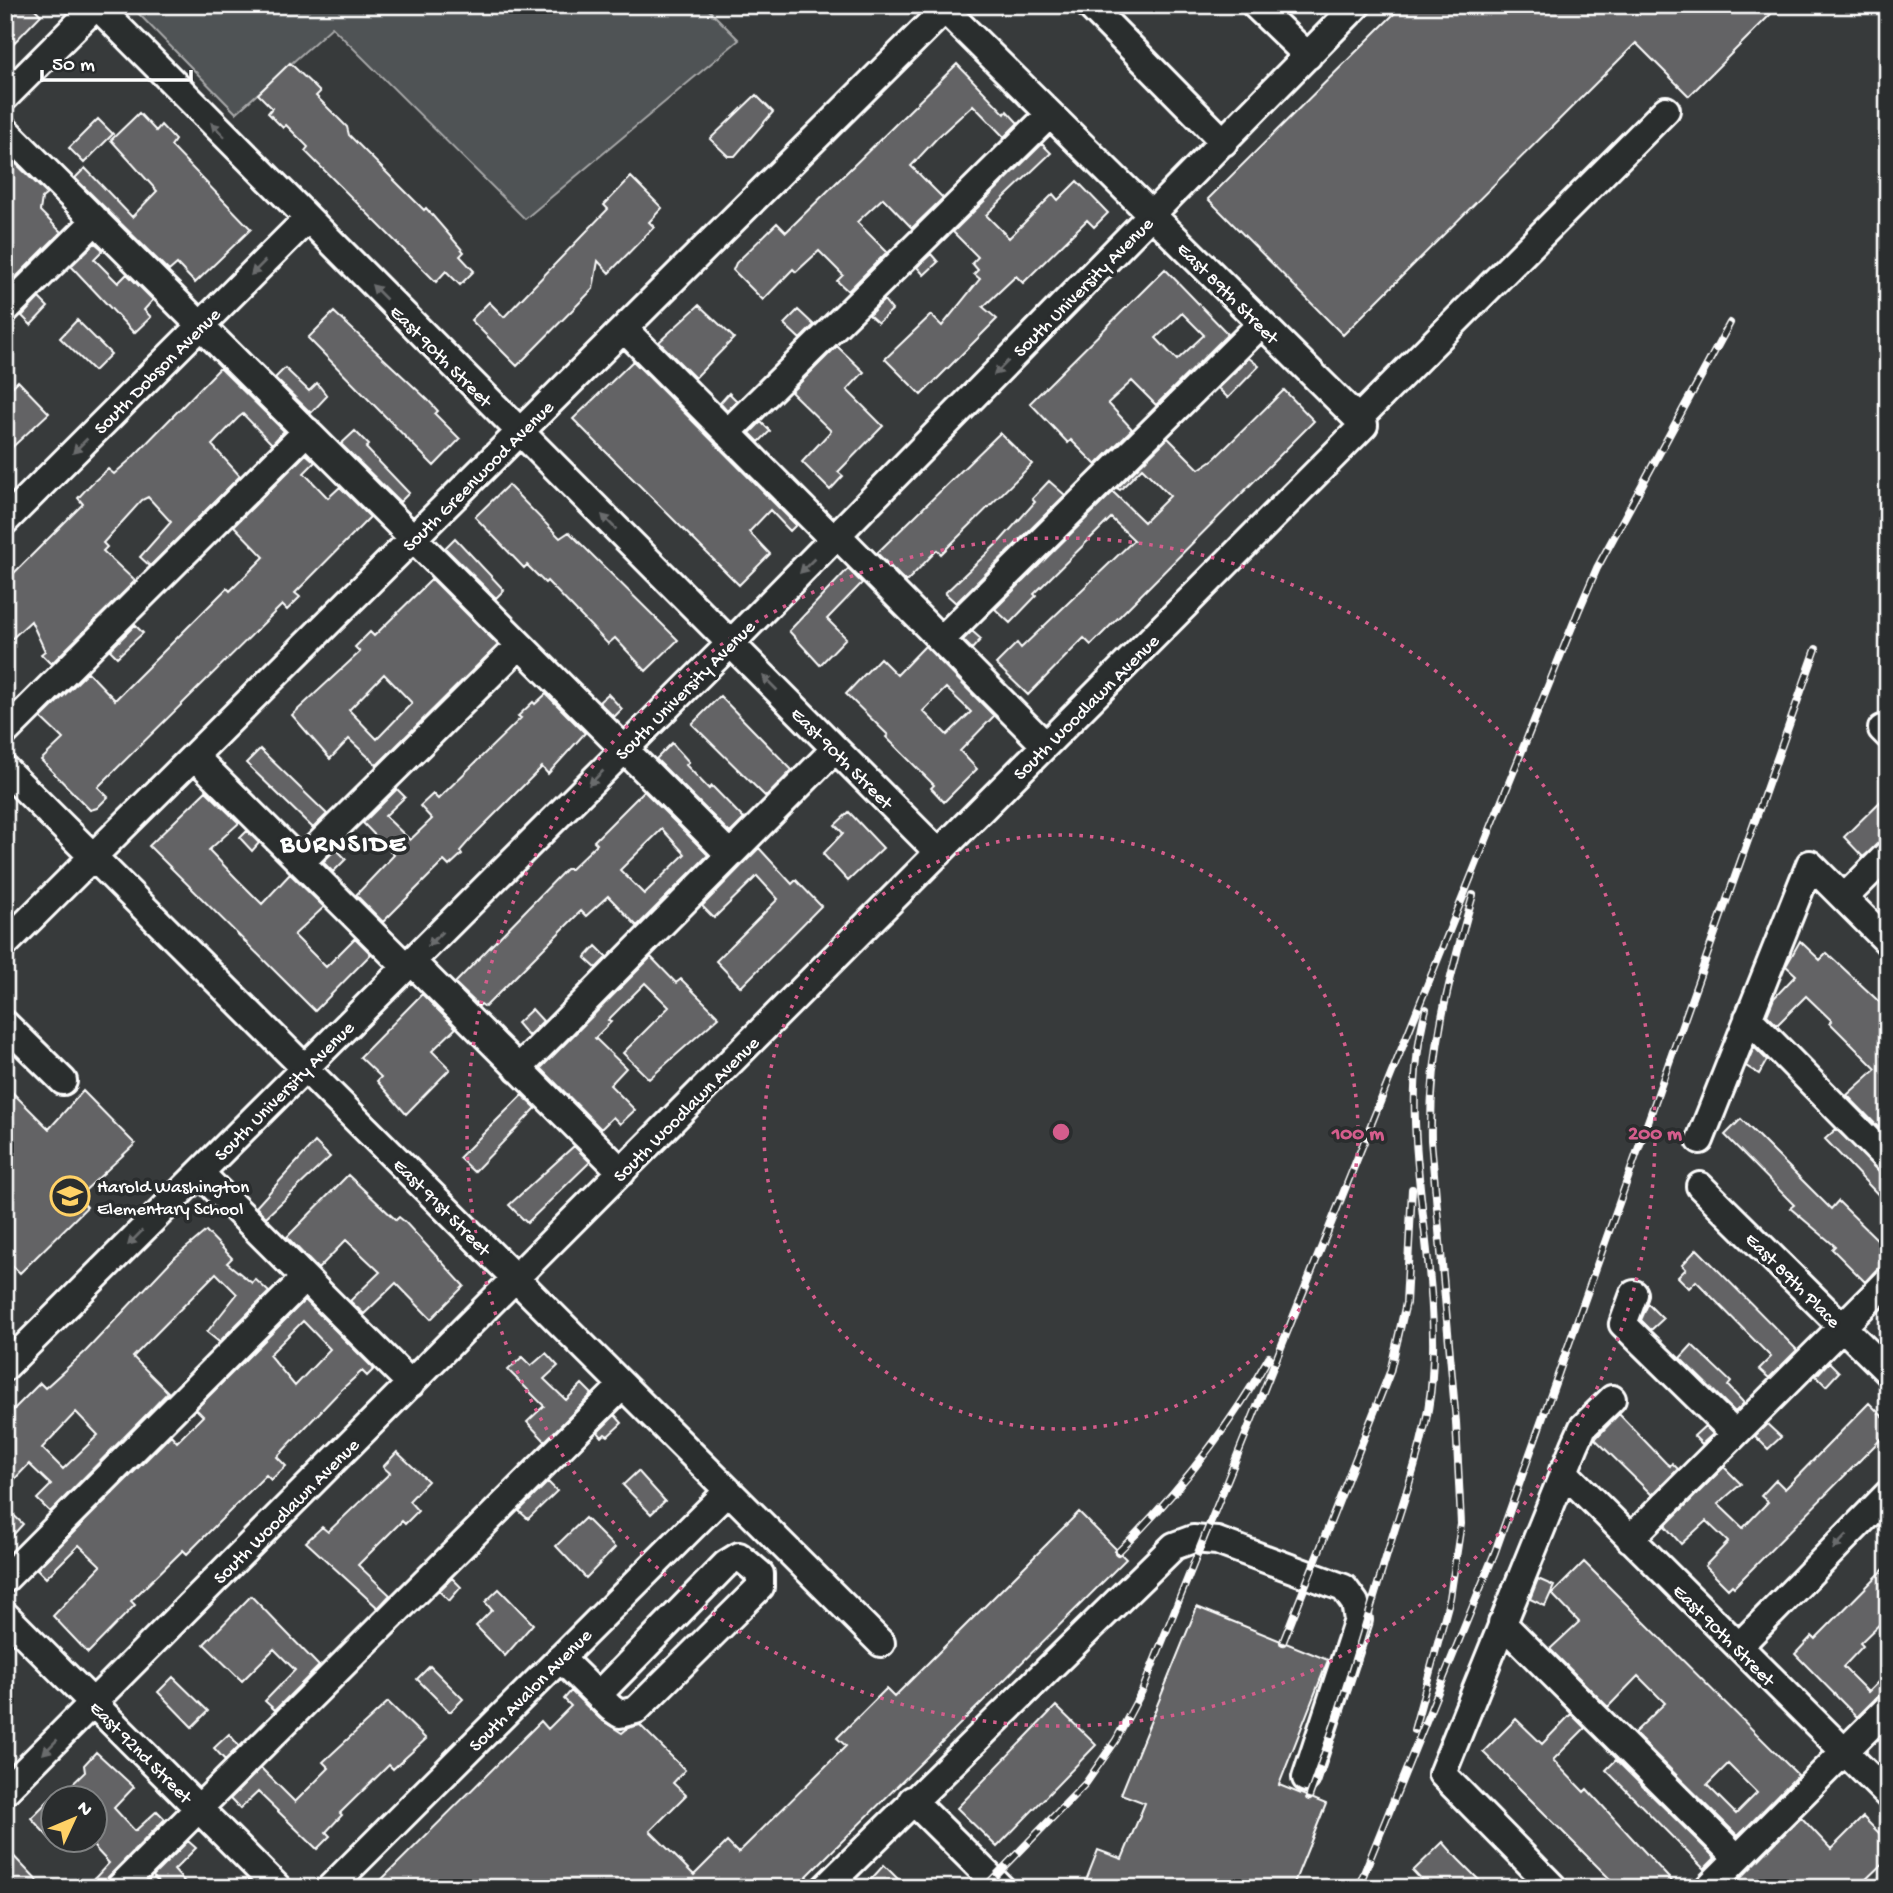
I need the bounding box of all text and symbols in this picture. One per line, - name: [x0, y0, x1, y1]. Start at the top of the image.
- scale bar: [42, 38, 191, 82]
- text: 50 m: [52, 54, 95, 79]
- one-way arrow: [210, 122, 227, 139]
- street label: South University Avenue: [1010, 213, 1160, 363]
- street label: East 89th Street: [1171, 239, 1284, 352]
- one-way arrow: [249, 260, 266, 277]
- one-way arrow: [371, 284, 387, 301]
- street label: East 90th Street: [384, 302, 497, 415]
- street label: South Dobson Avenue: [90, 304, 227, 441]
- one-way arrow: [993, 360, 1010, 376]
- street label: South Greenwood Avenue: [399, 397, 560, 558]
- one-way arrow: [71, 438, 88, 455]
- one-way arrow: [601, 514, 618, 530]
- one-way arrow: [799, 557, 816, 573]
- street label: South University Avenue: [612, 616, 762, 766]
- street label: South Woodlawn Avenue: [1010, 630, 1165, 786]
- one-way arrow: [762, 675, 778, 692]
- street label: East 90th Street: [785, 704, 898, 817]
- one-way arrow: [588, 769, 604, 786]
- district label: BURNSIDE: [280, 831, 407, 862]
- one-way arrow: [427, 930, 443, 947]
- street label: South University Avenue: [211, 1017, 361, 1167]
- street label: South Woodlawn Avenue: [610, 1032, 765, 1188]
- centre of rings: [1049, 1120, 1073, 1144]
- text: 100 m: [1331, 1123, 1384, 1148]
- text: 200 m: [1628, 1123, 1682, 1148]
- street label: East 91st Street: [387, 1155, 496, 1264]
- school or university icon: Harold Washington Elementary School: [49, 1175, 91, 1217]
- place label: Harold Washington Elementary School: [97, 1177, 249, 1222]
- one-way arrow: [127, 1229, 143, 1246]
- street label: East 89th Place: [1739, 1229, 1844, 1334]
- street label: South Woodlawn Avenue: [210, 1434, 365, 1590]
- one-way arrow: [1832, 1534, 1849, 1551]
- street label: East 90th Street: [1667, 1581, 1780, 1694]
- street label: South Avalon Avenue: [465, 1625, 598, 1758]
- street label: East 92nd Street: [83, 1697, 197, 1811]
- one-way arrow: [41, 1739, 58, 1756]
- north arrow: [38, 1784, 108, 1854]
- text: N: [71, 1797, 96, 1822]

